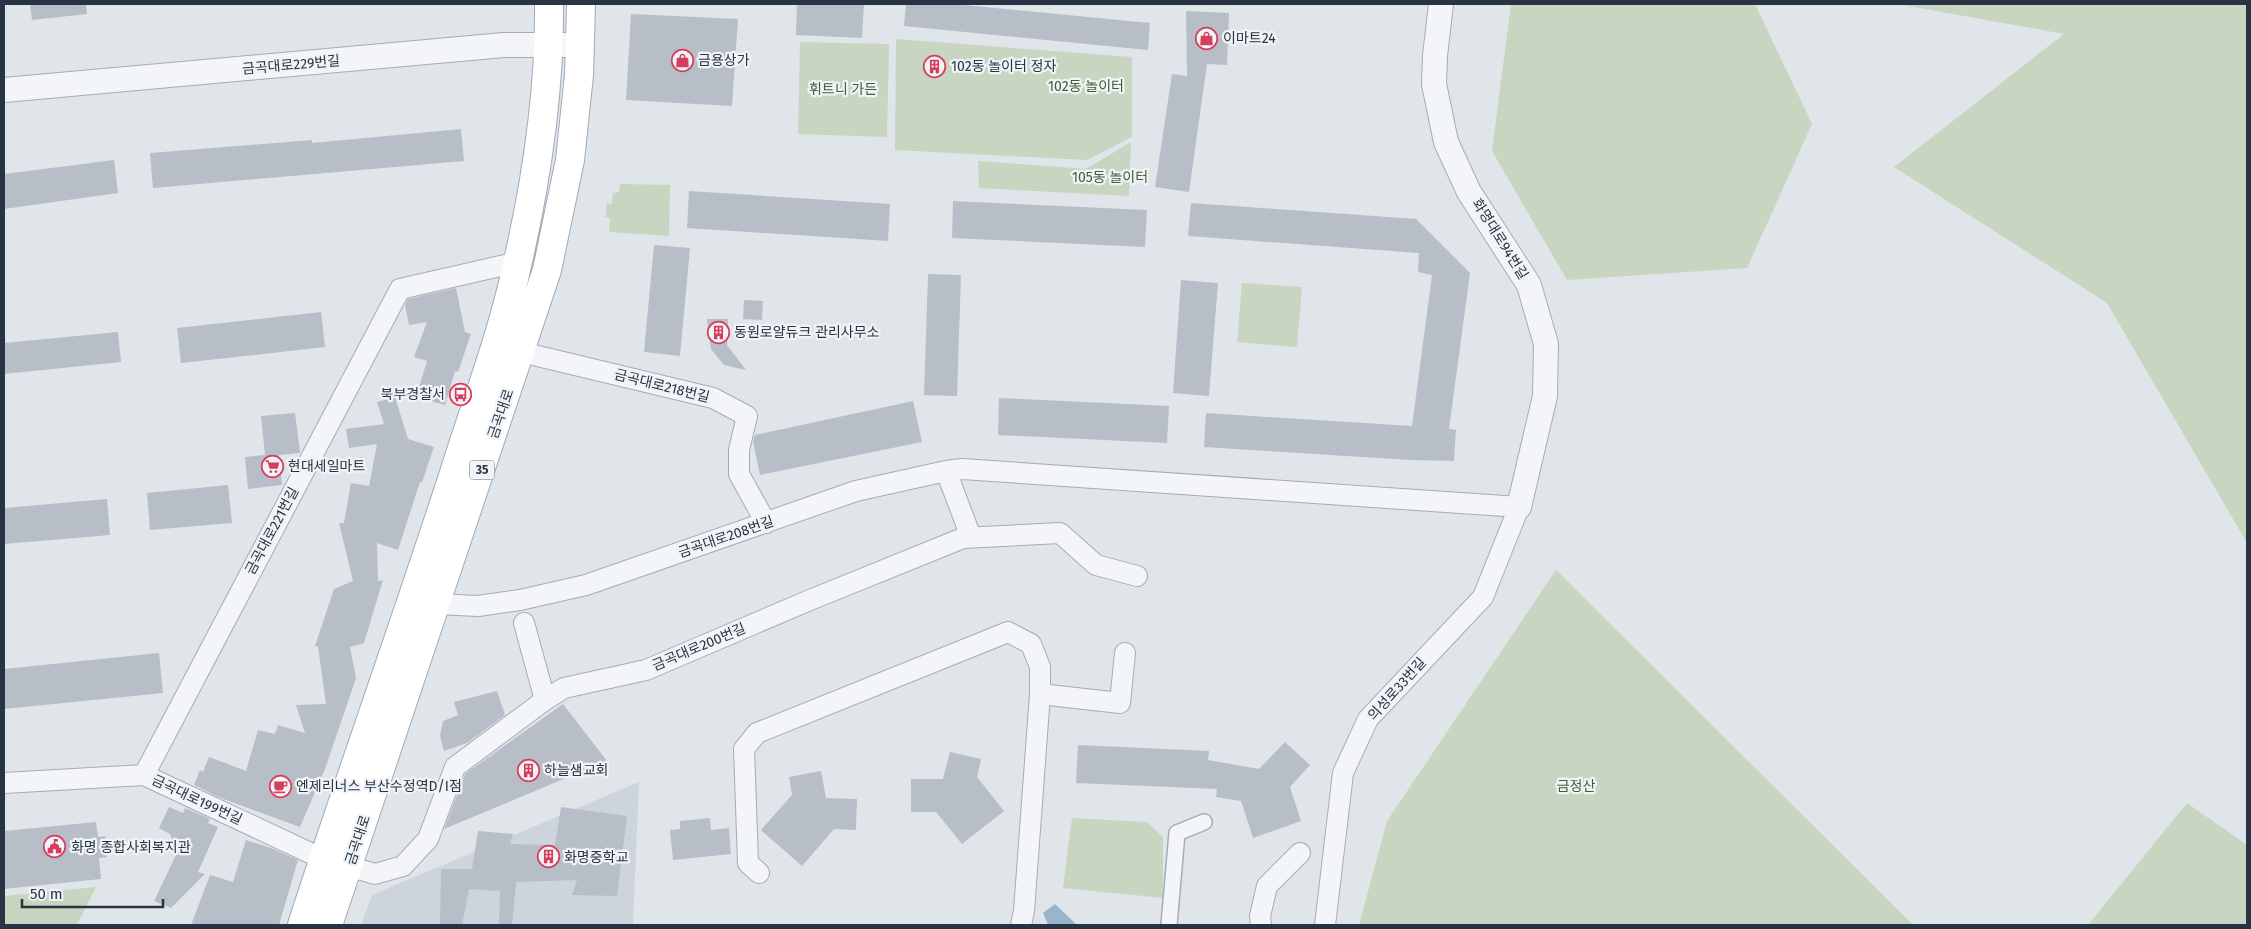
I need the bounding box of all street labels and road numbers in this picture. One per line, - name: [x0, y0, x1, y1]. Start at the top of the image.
- street label: 금곡대로229번길: [241, 52, 341, 78]
- street label: 화명대로94번길: [1468, 196, 1532, 282]
- street label: 금곡대로218번길: [613, 366, 711, 406]
- street label: 금곡대로: [485, 387, 517, 441]
- road number: 35: [470, 460, 494, 480]
- street label: 금곡대로221번길: [242, 484, 302, 578]
- street label: 금곡대로208번길: [676, 513, 776, 561]
- street label: 금곡대로200번길: [650, 620, 748, 674]
- street label: 의성로33번길: [1364, 654, 1430, 724]
- street label: 금곡대로199번길: [149, 772, 245, 828]
- street label: 금곡대로: [342, 813, 374, 867]

